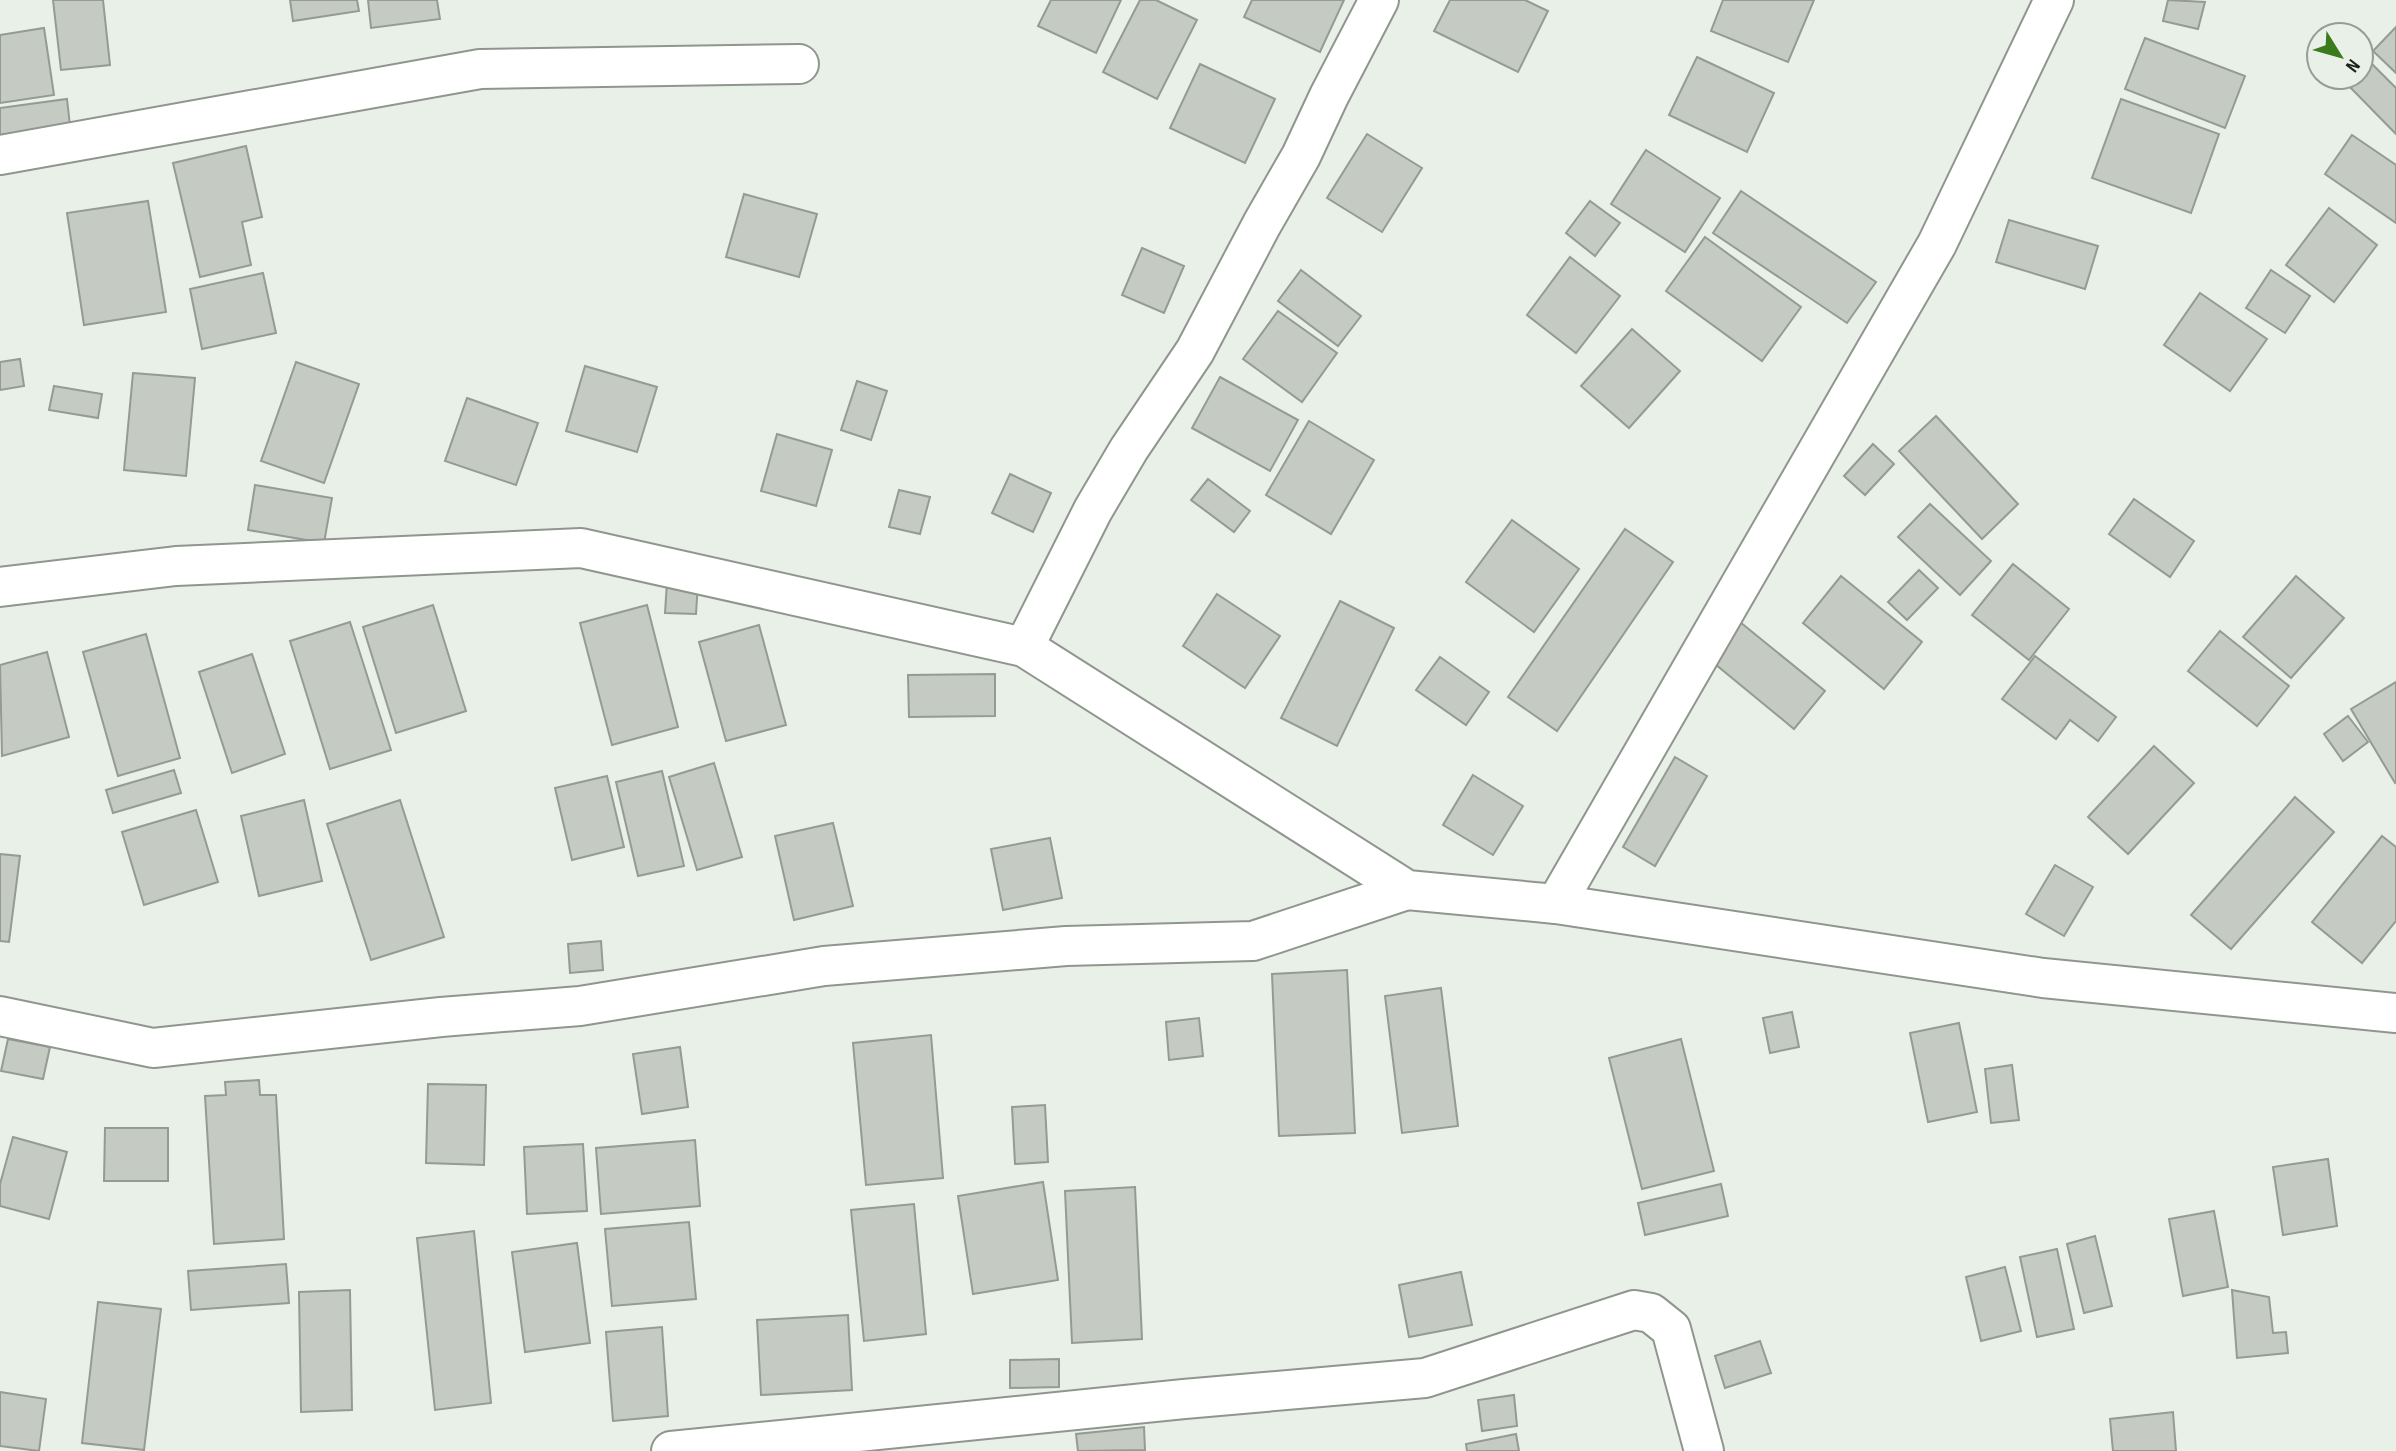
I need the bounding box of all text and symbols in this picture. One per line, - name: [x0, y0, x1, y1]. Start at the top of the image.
- north arrow: [2305, 21, 2375, 91]
- text: N: [2340, 54, 2365, 76]

